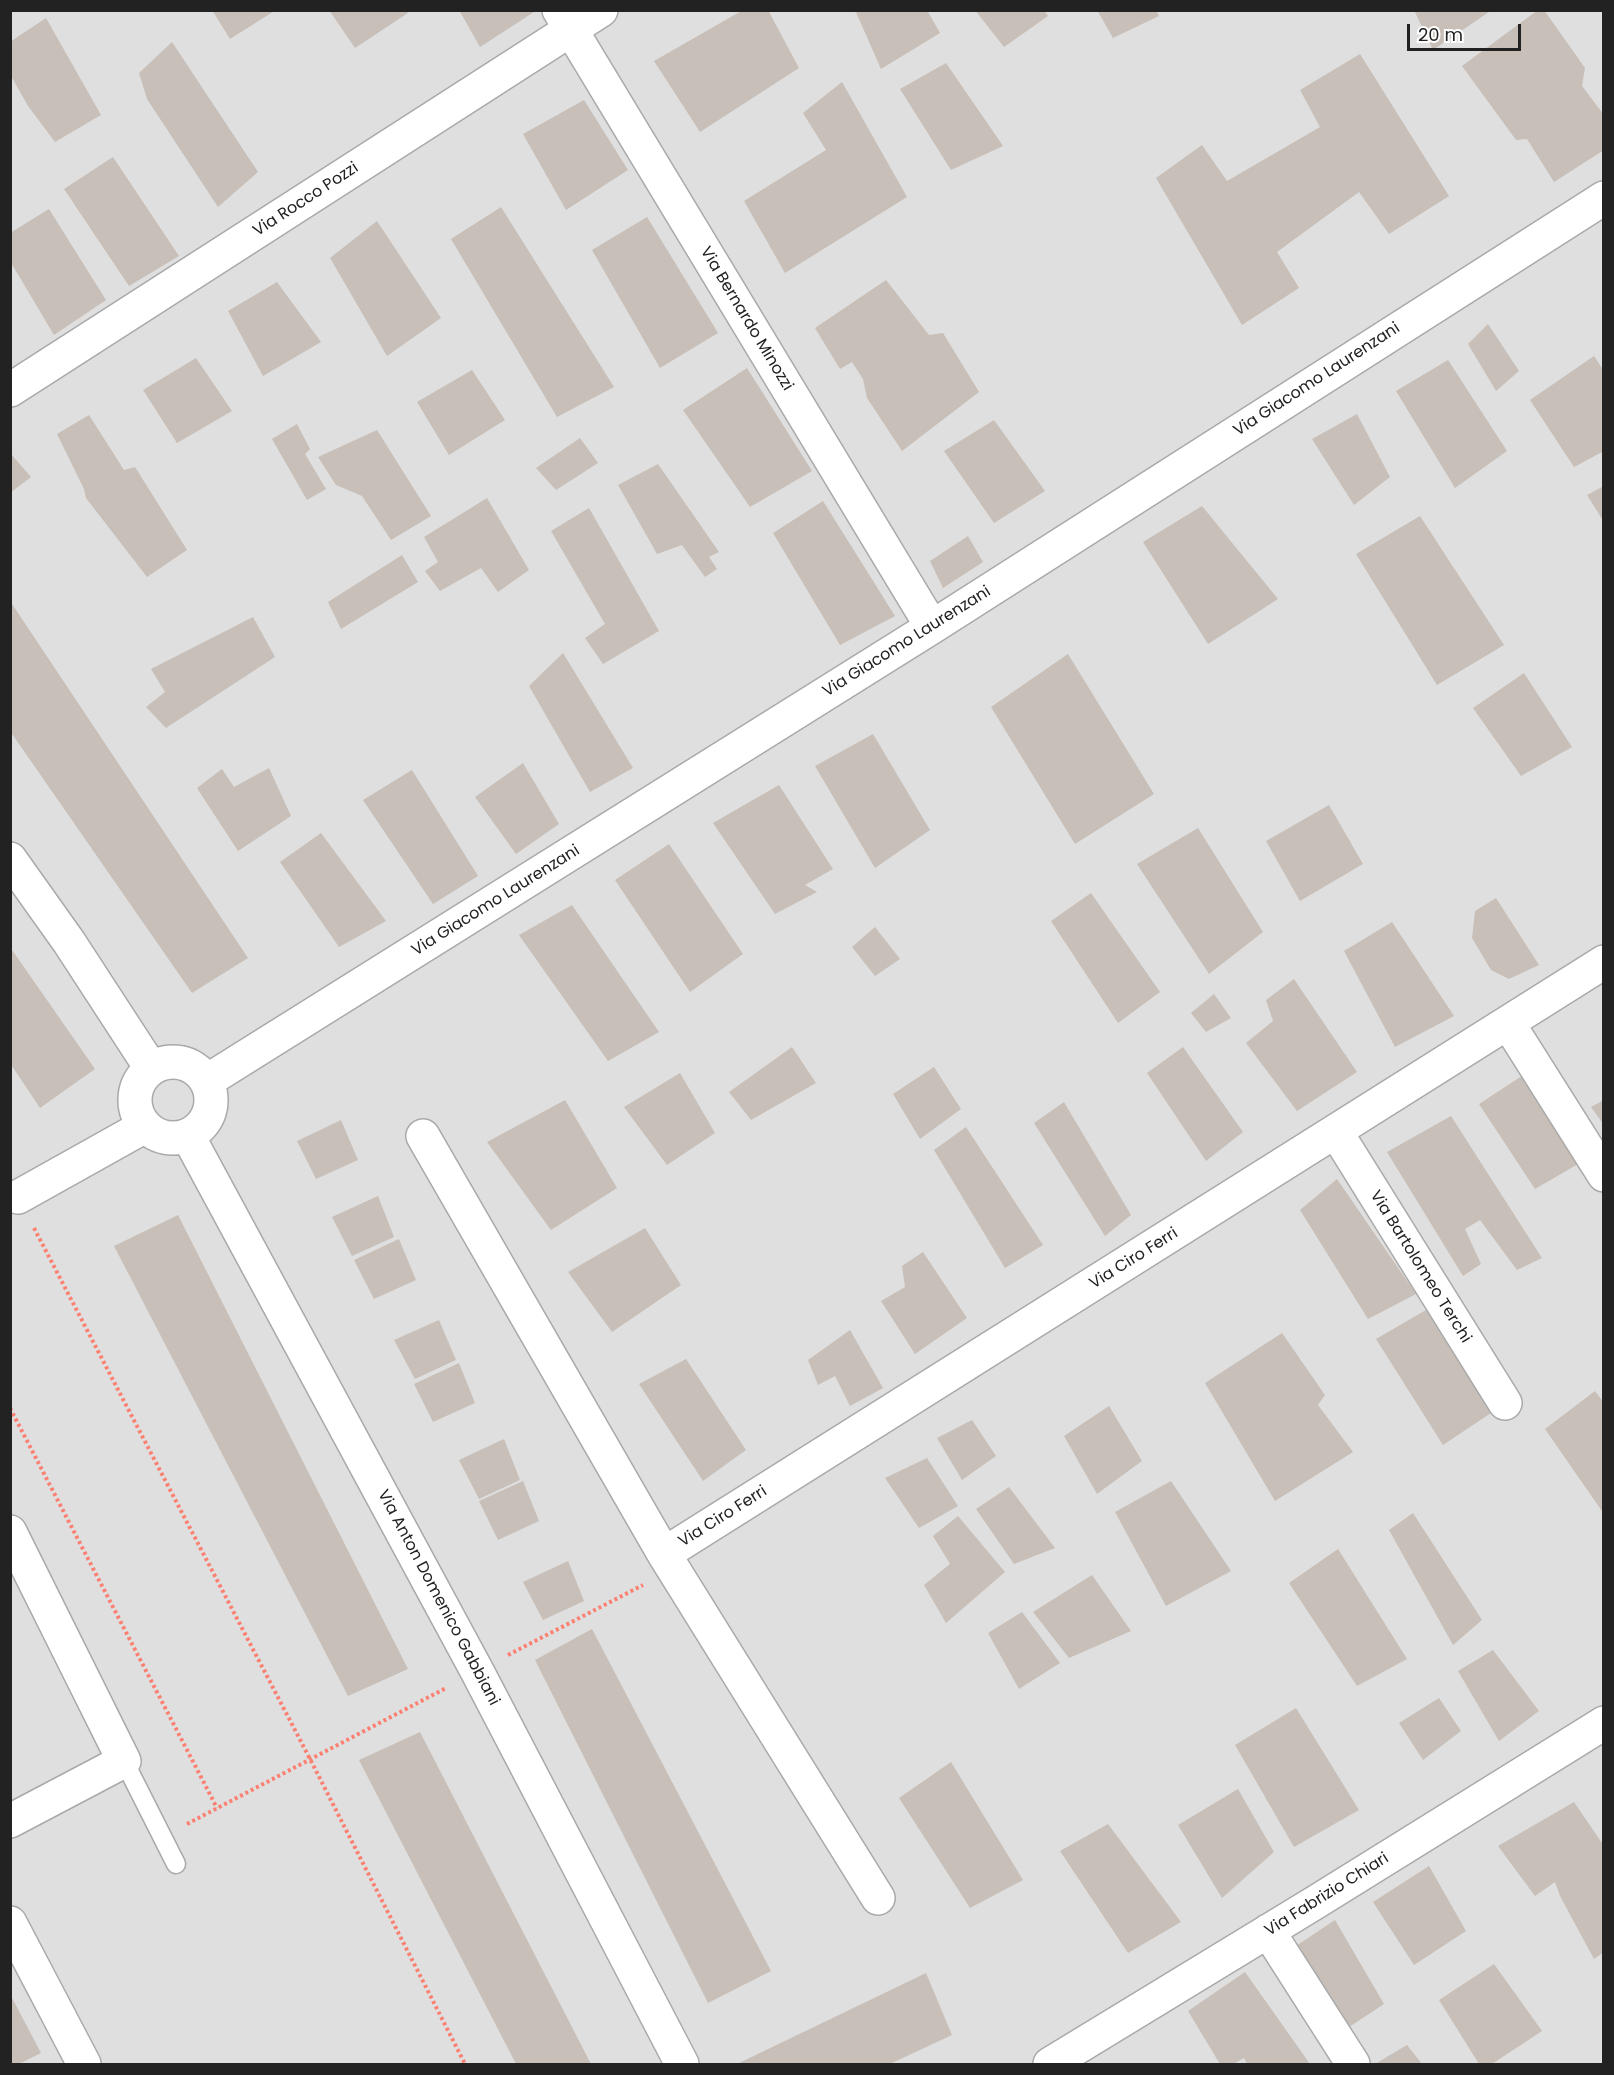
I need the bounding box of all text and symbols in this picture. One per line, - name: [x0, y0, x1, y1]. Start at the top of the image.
- scale bar: [1410, 12, 1524, 50]
- text: 20 m: [1418, 22, 1463, 47]
- street label: Via Rocco Pozzi: [250, 159, 362, 241]
- street label: Via Bernardo Minozzi: [695, 244, 797, 394]
- street label: Via Giacomo Laurenzani: [1230, 319, 1404, 441]
- street label: Via Giacomo Laurenzani: [820, 582, 994, 702]
- street label: Via Giacomo Laurenzani: [409, 841, 583, 961]
- street label: Via Bartolomeo Terchi: [1365, 1187, 1475, 1347]
- street label: Via Ciro Ferri: [1086, 1224, 1182, 1294]
- street label: Via Ciro Ferri: [675, 1482, 771, 1552]
- street label: Via Anton Domenico Gabbiani: [373, 1487, 503, 1709]
- street label: Via Fabrizio Chiari: [1262, 1849, 1392, 1941]

